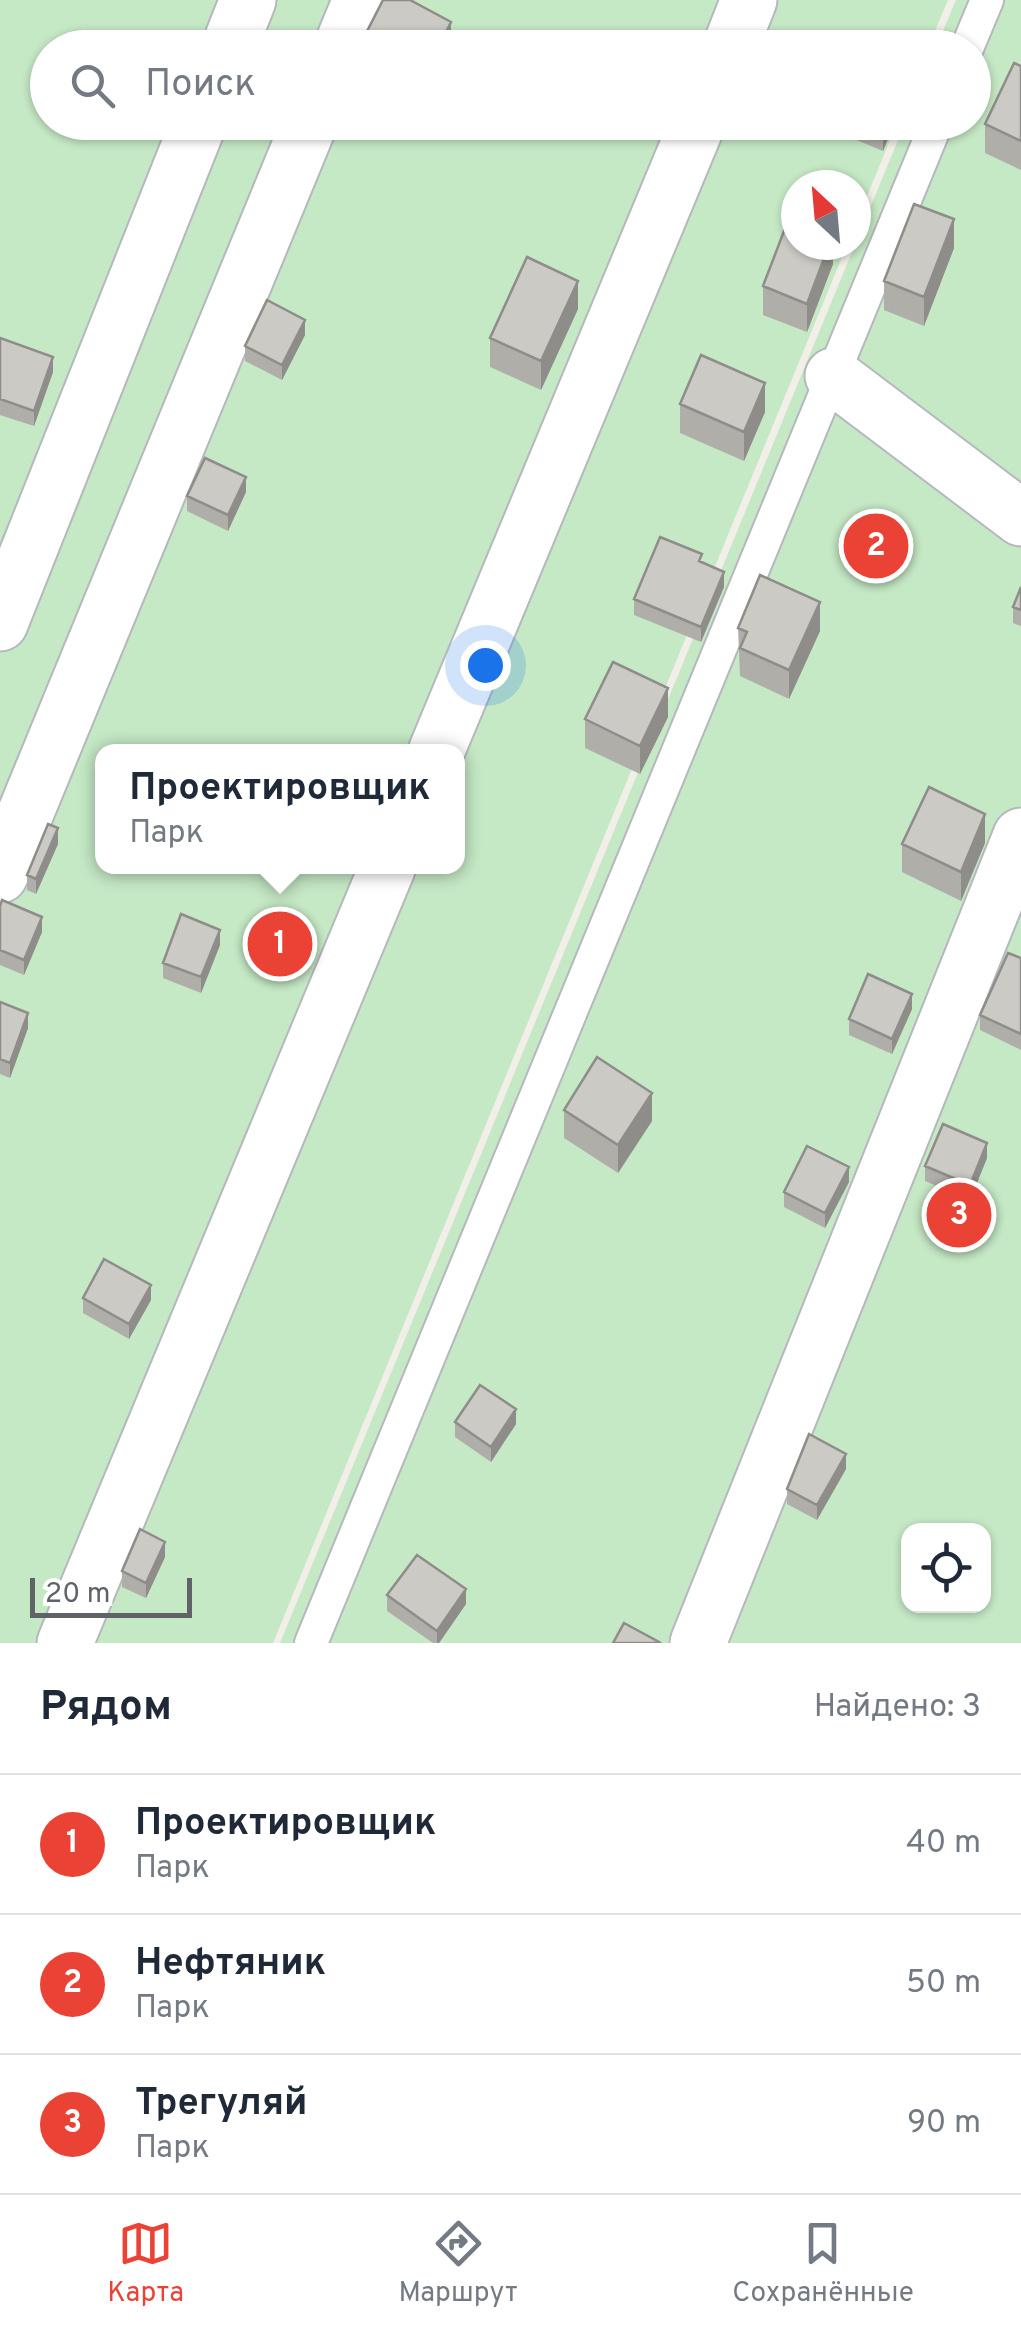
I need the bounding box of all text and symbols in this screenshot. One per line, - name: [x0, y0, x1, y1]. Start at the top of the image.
- search box: [30, 30, 991, 140]
- icon: search: [65, 58, 120, 113]
- text: Поиск: [145, 61, 256, 110]
- north arrow: [781, 170, 871, 260]
- pin: 2: [844, 508, 908, 584]
- your location: [460, 640, 511, 691]
- popup: [95, 744, 465, 874]
- text: Проектировщик: [129, 765, 431, 814]
- text: Парк: [129, 814, 204, 854]
- pin: 1: [248, 906, 312, 982]
- pin: 3: [926, 1178, 992, 1252]
- map controls: [901, 1523, 991, 1613]
- button: locate: [901, 1523, 991, 1613]
- scale bar: [30, 1573, 192, 1618]
- text: 20 m: [45, 1577, 110, 1613]
- text: Рядом: [40, 1682, 172, 1735]
- text: Найдено: 3: [814, 1688, 981, 1728]
- text: Проектировщик: [135, 1800, 436, 1849]
- text: 1: [66, 1824, 79, 1864]
- text: 40 m: [906, 1824, 981, 1864]
- text: Парк: [135, 1849, 210, 1889]
- text: Нефтяник: [135, 1940, 326, 1989]
- text: 2: [63, 1964, 82, 2004]
- text: 50 m: [906, 1964, 981, 2004]
- text: Парк: [135, 1989, 210, 2029]
- text: Трегуляй: [135, 2080, 308, 2129]
- text: 3: [63, 2104, 82, 2144]
- text: 90 m: [907, 2104, 981, 2144]
- text: Парк: [135, 2129, 210, 2169]
- tab: Карта: [107, 2216, 184, 2312]
- tab: Маршрут: [398, 2216, 518, 2312]
- tab: Сохранённые: [732, 2216, 914, 2312]

